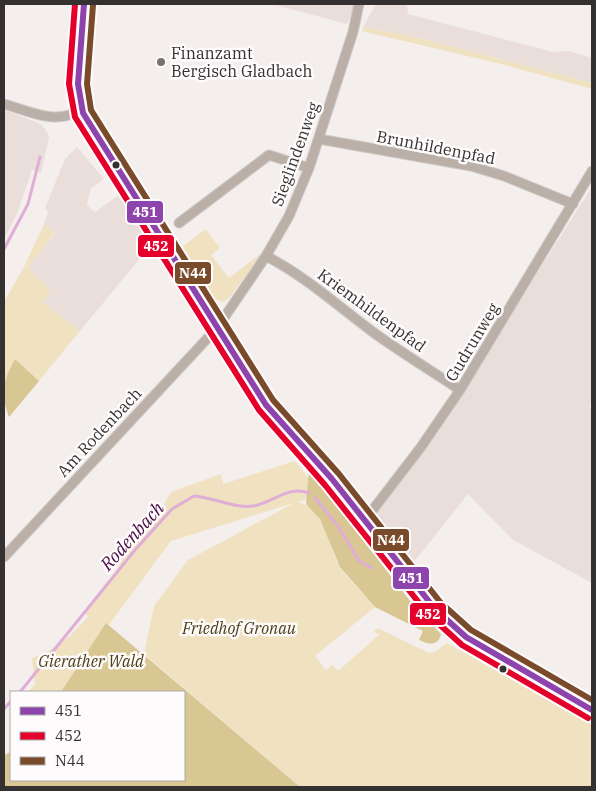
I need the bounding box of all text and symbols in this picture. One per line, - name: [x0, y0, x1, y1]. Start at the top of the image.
- place label: Finanzamt Bergisch Gladbach: [171, 43, 312, 81]
- marker: Finanzamt Bergisch Gladbach: [155, 56, 167, 68]
- street label: Sieglindenweg: [267, 99, 323, 209]
- street label: Brunhildenpfad: [375, 126, 497, 168]
- unlabelled marker: [111, 160, 121, 170]
- line badge: 451: [126, 200, 164, 224]
- text: 451: [132, 203, 158, 221]
- line badge: 452: [137, 234, 175, 258]
- text: 452: [143, 237, 169, 255]
- line badge: N44: [174, 261, 212, 285]
- text: N44: [179, 264, 207, 282]
- street label: Kriemhildenpfad: [314, 264, 430, 356]
- street label: Gudrunweg: [441, 299, 503, 385]
- street label: Am Rodenbach: [53, 383, 145, 481]
- water label: Rodenbach: [94, 497, 169, 576]
- line badge: N44: [372, 528, 410, 552]
- text: N44: [377, 531, 405, 549]
- line badge: 451: [392, 566, 430, 590]
- text: 451: [398, 569, 424, 587]
- line badge: 452: [409, 602, 447, 626]
- text: 452: [415, 605, 441, 623]
- park label: Friedhof Gronau: [181, 618, 296, 638]
- park label: Gierather Wald: [38, 651, 144, 671]
- unlabelled marker: [498, 664, 508, 674]
- legend: [10, 691, 185, 781]
- text: 451: [55, 701, 82, 720]
- text: 452: [55, 726, 82, 745]
- text: N44: [55, 751, 85, 770]

